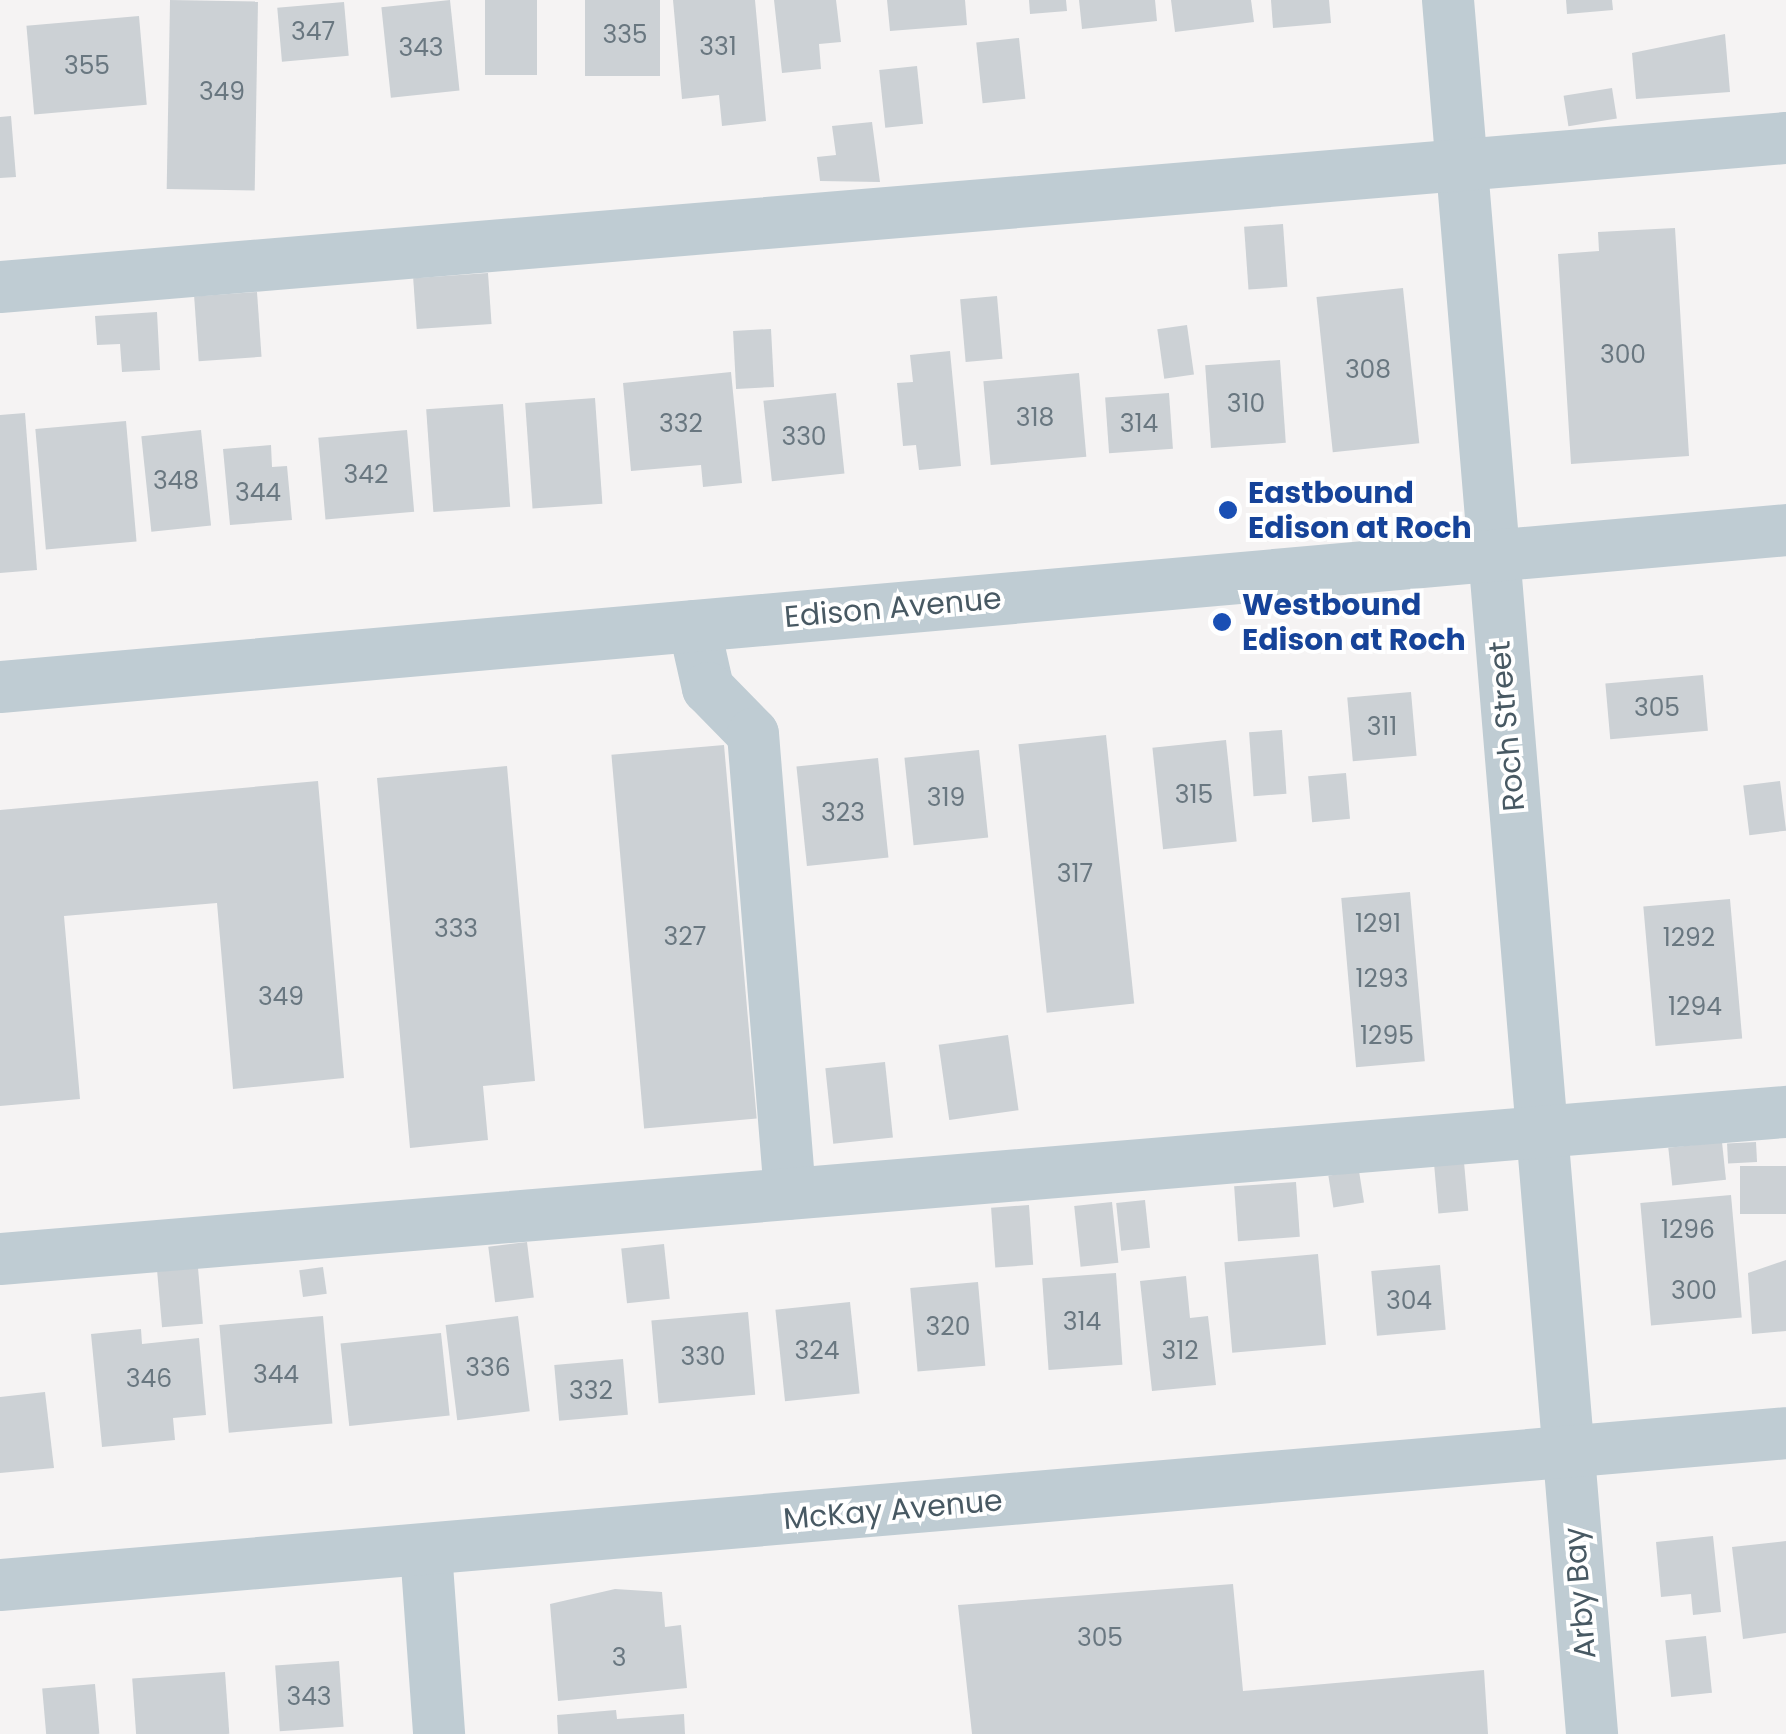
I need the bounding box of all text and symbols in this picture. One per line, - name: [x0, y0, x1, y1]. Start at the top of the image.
- house number: 347: [291, 17, 335, 47]
- house number: 335: [602, 20, 648, 50]
- house number: 331: [699, 32, 737, 62]
- house number: 343: [398, 33, 444, 63]
- house number: 355: [64, 51, 110, 81]
- house number: 349: [199, 77, 245, 107]
- house number: 300: [1600, 340, 1646, 370]
- house number: 308: [1345, 355, 1391, 385]
- house number: 310: [1227, 389, 1265, 419]
- house number: 318: [1016, 403, 1054, 433]
- house number: 332: [659, 409, 703, 439]
- house number: 314: [1120, 409, 1158, 439]
- house number: 330: [781, 422, 827, 452]
- house number: 342: [344, 460, 388, 490]
- house number: 348: [153, 466, 199, 496]
- place label: Eastbound Edison at Roch: [1248, 475, 1472, 546]
- house number: 344: [235, 478, 281, 508]
- marker: Eastbound Edison at Roch: [1217, 499, 1239, 521]
- street label: Edison Avenue: [783, 581, 1003, 635]
- place label: Westbound Edison at Roch: [1242, 587, 1466, 658]
- marker: Westbound Edison at Roch: [1211, 611, 1233, 633]
- street label: Roch Street: [1482, 639, 1532, 813]
- house number: 305: [1634, 693, 1680, 723]
- house number: 311: [1367, 712, 1397, 742]
- house number: 315: [1175, 780, 1213, 810]
- house number: 319: [927, 783, 965, 813]
- house number: 323: [821, 798, 865, 828]
- house number: 317: [1057, 859, 1093, 889]
- house number: 1291: [1355, 909, 1401, 939]
- house number: 333: [434, 914, 478, 944]
- house number: 327: [664, 922, 706, 952]
- house number: 1292: [1663, 923, 1715, 953]
- house number: 1293: [1356, 964, 1408, 994]
- house number: 349: [258, 982, 304, 1012]
- house number: 1294: [1668, 992, 1722, 1022]
- house number: 1295: [1360, 1021, 1414, 1051]
- house number: 1296: [1661, 1215, 1715, 1245]
- house number: 300: [1671, 1276, 1717, 1306]
- house number: 304: [1386, 1286, 1432, 1316]
- house number: 314: [1063, 1307, 1101, 1337]
- house number: 320: [926, 1312, 970, 1342]
- house number: 324: [795, 1336, 839, 1366]
- house number: 312: [1161, 1336, 1199, 1366]
- house number: 330: [680, 1342, 726, 1372]
- house number: 336: [465, 1353, 511, 1383]
- house number: 344: [253, 1360, 299, 1390]
- house number: 346: [126, 1364, 172, 1394]
- house number: 332: [569, 1376, 613, 1406]
- street label: McKay Avenue: [782, 1482, 1004, 1538]
- street label: Arby Bay: [1556, 1526, 1604, 1660]
- house number: 305: [1077, 1623, 1123, 1653]
- house number: 3: [612, 1643, 626, 1673]
- house number: 343: [286, 1682, 332, 1712]

